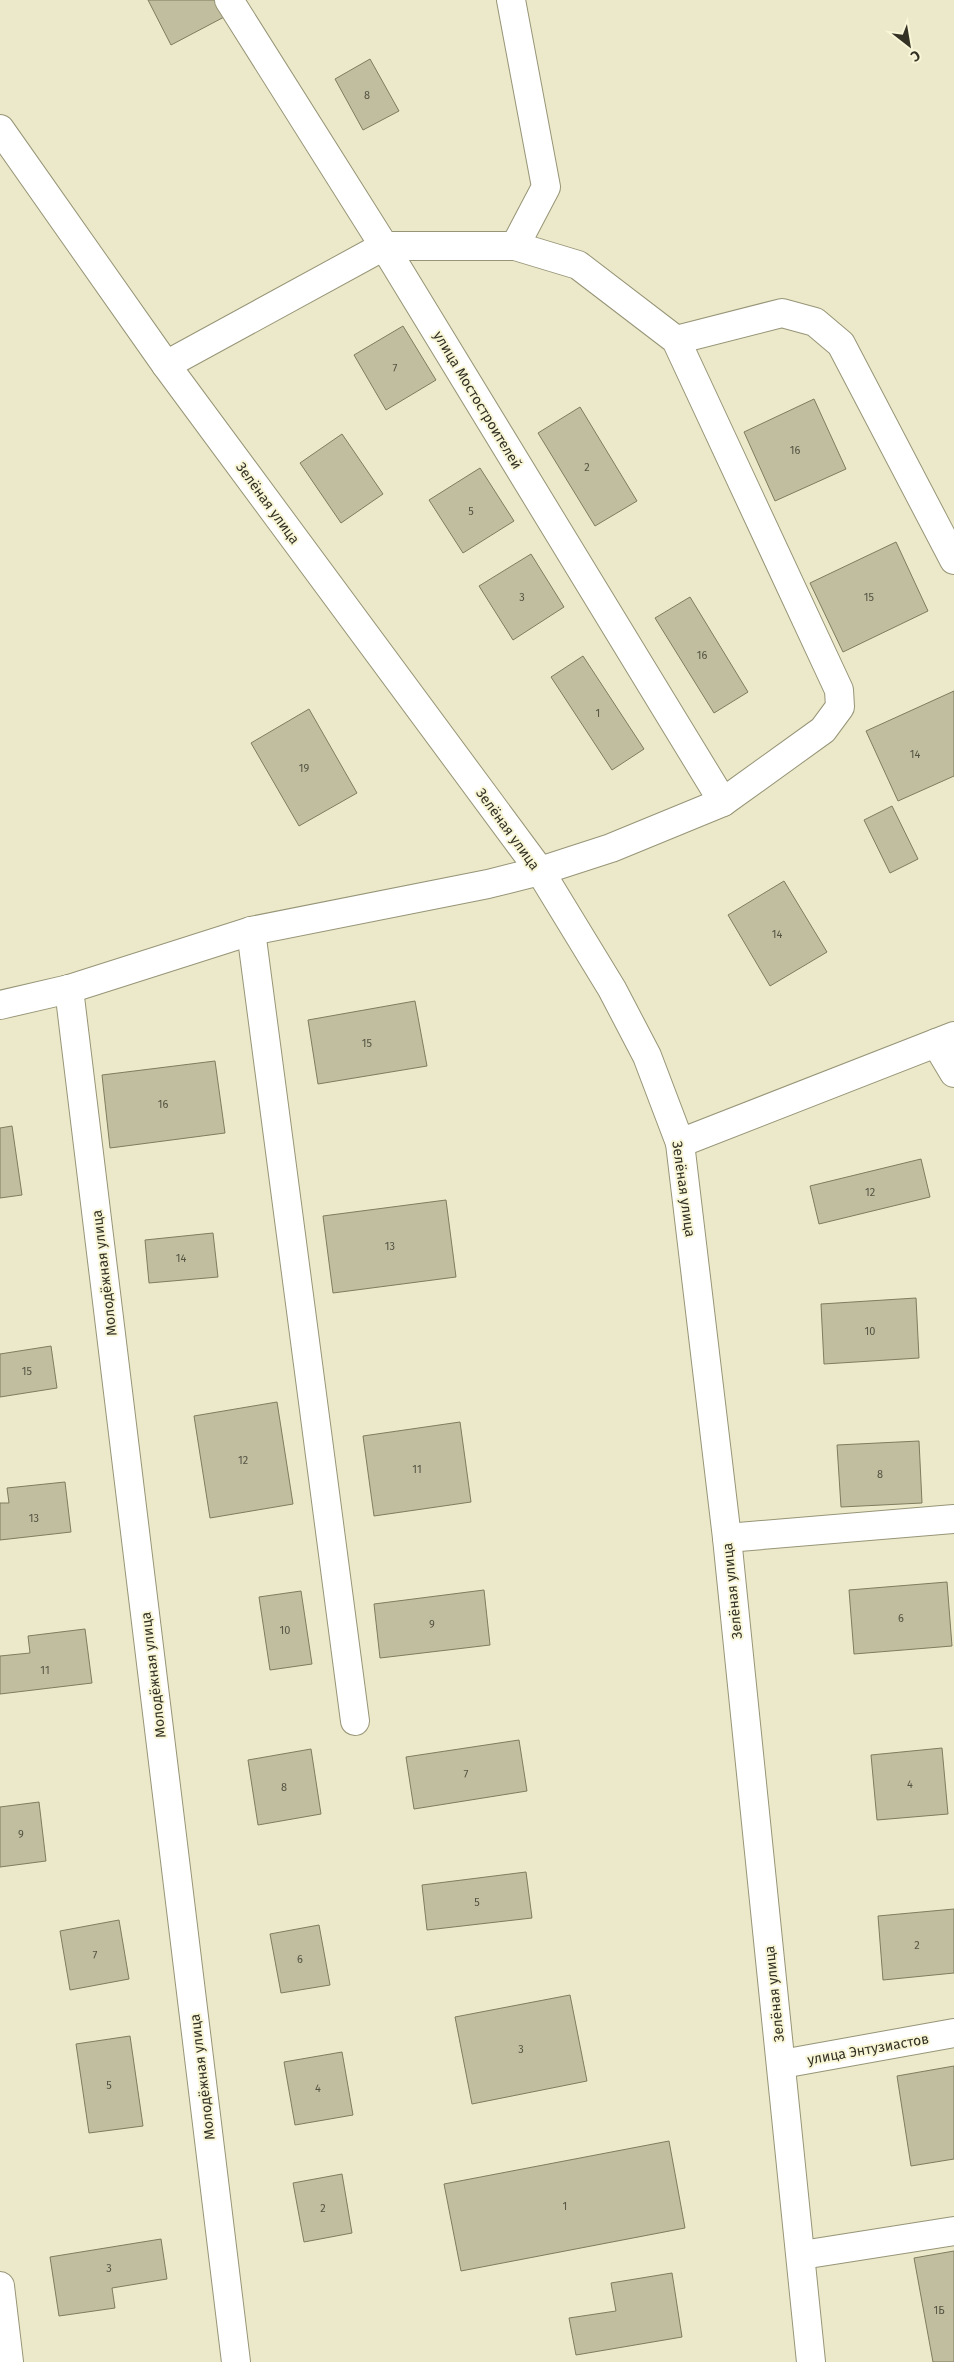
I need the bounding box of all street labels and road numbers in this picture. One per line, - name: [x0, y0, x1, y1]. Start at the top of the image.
- street label: улица Мостостроителей: [430, 328, 526, 472]
- street label: Зелёная улица: [232, 459, 303, 547]
- street label: Зелёная улица: [472, 785, 543, 873]
- street label: Зелёная улица: [668, 1140, 699, 1238]
- street label: Молодёжная улица: [88, 1209, 121, 1337]
- street label: Зелёная улица: [719, 1542, 746, 1640]
- street label: Молодёжная улица: [137, 1611, 170, 1739]
- street label: Зелёная улица: [761, 1945, 788, 2043]
- street label: Молодёжная улица: [186, 2013, 219, 2141]
- street label: улица Энтузиастов: [806, 2030, 930, 2069]

